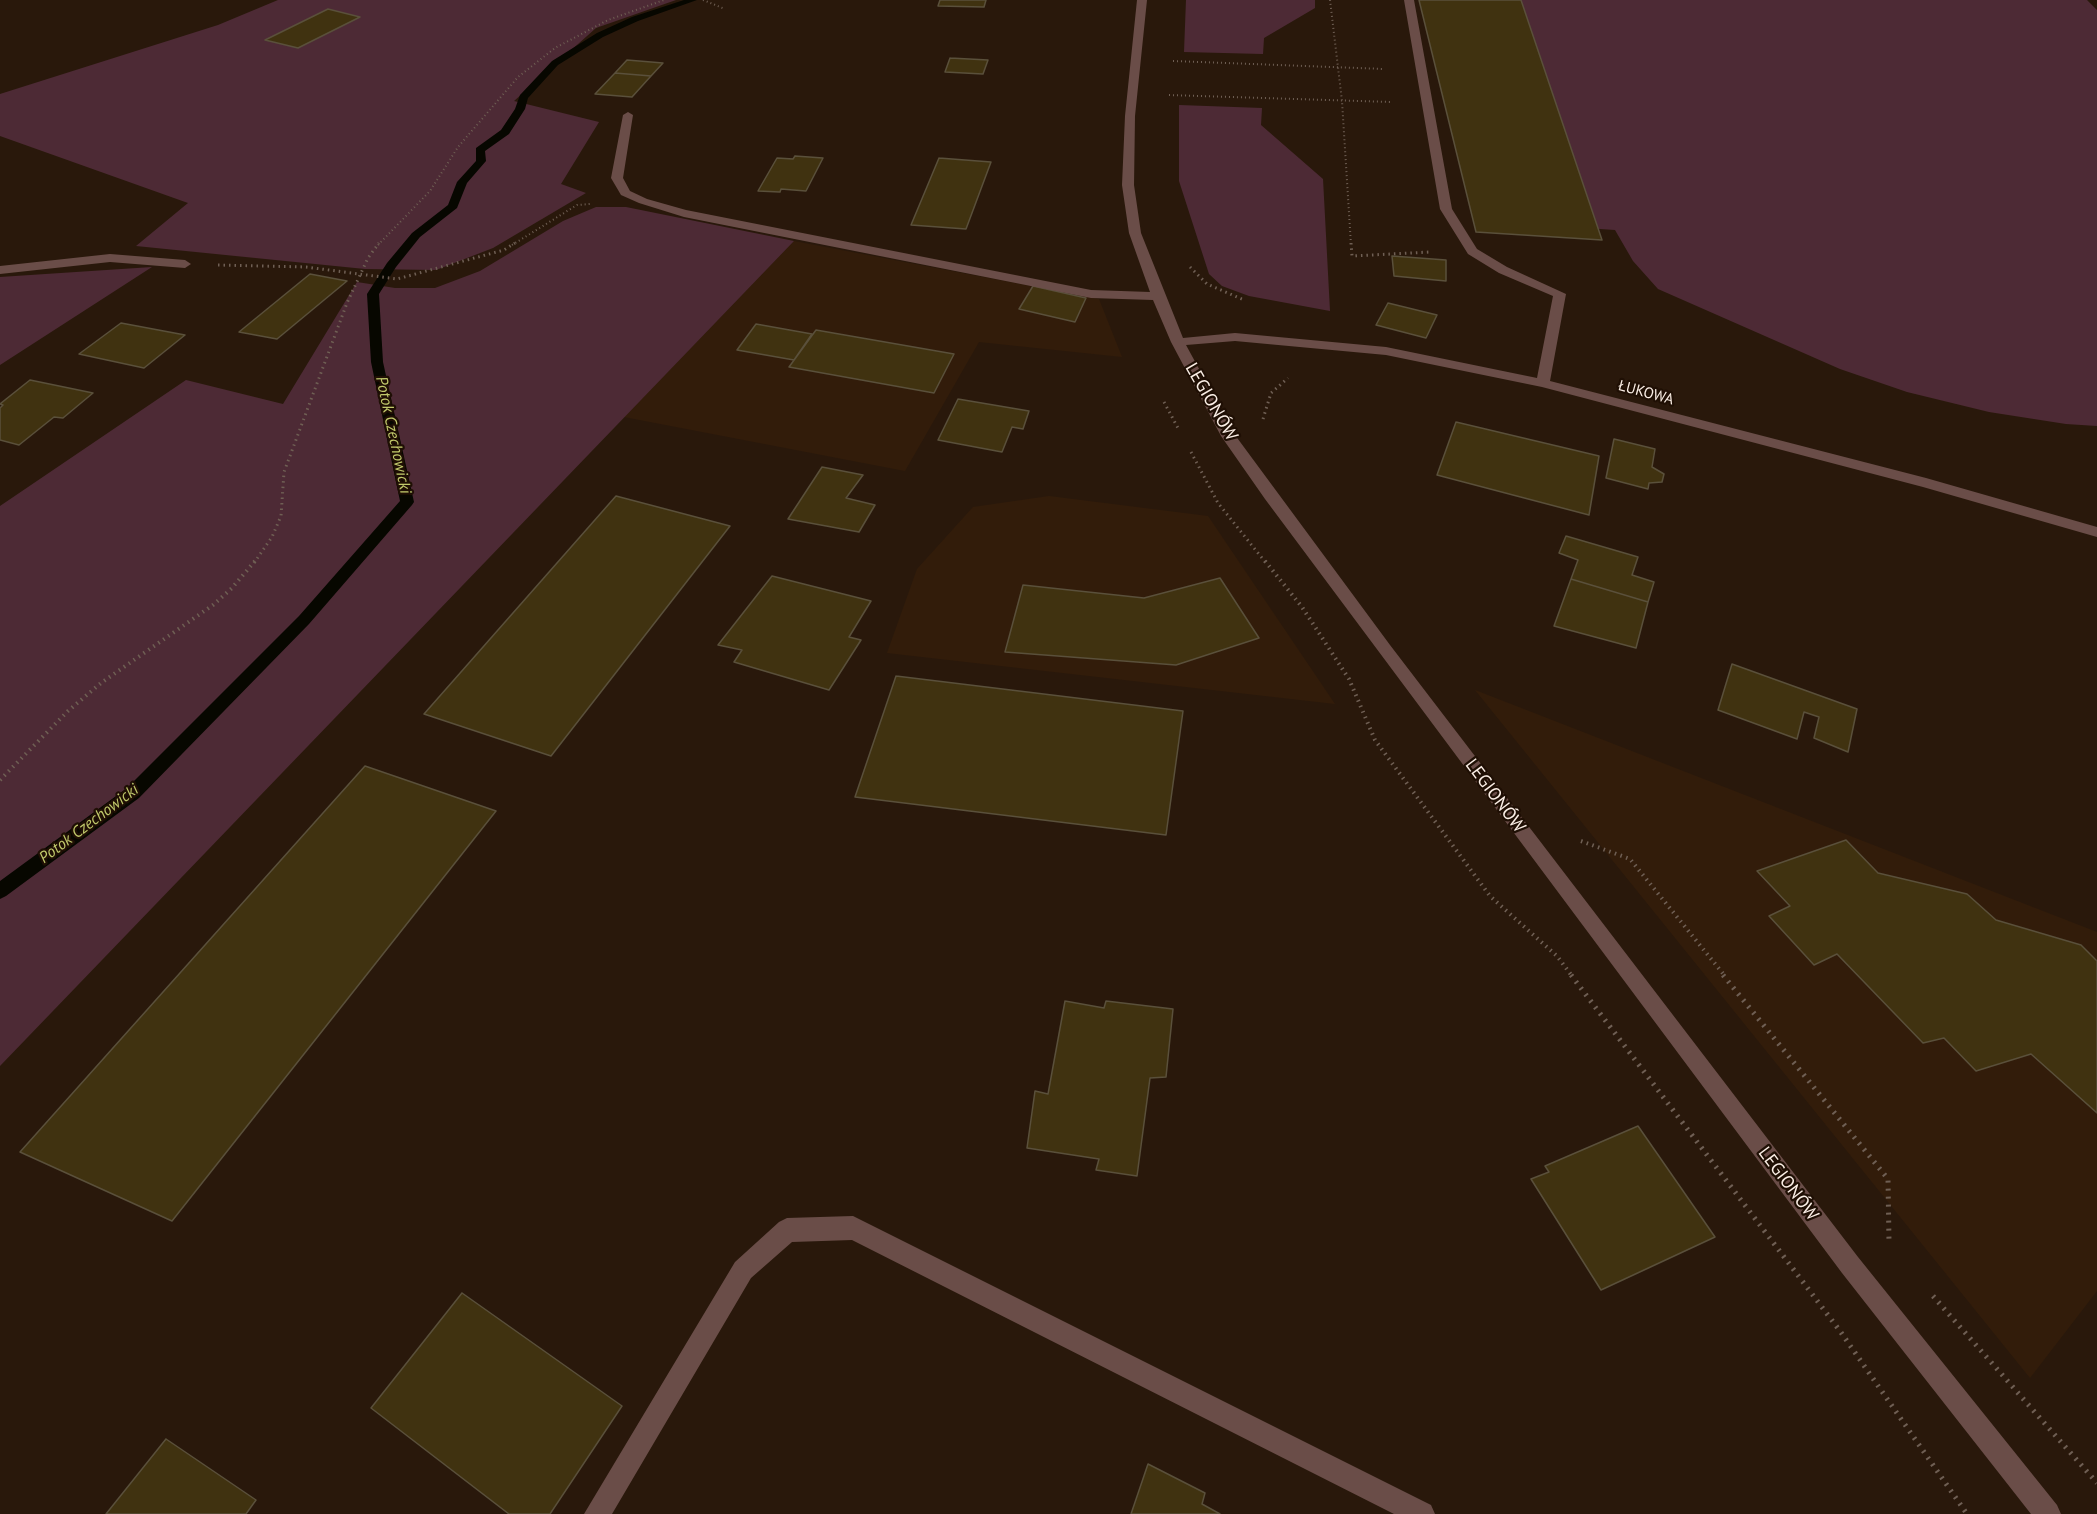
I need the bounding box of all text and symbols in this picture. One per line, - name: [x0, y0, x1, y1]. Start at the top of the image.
- street label: LEGIONÓW: [1180, 359, 1242, 445]
- water label: Potok Czechowicki: [371, 375, 415, 495]
- street label: ŁUKOWA: [1616, 377, 1676, 409]
- street label: LEGIONÓW: [1460, 755, 1530, 837]
- water label: Potok Czechowicki: [35, 780, 143, 868]
- street label: LEGIONÓW: [1753, 1143, 1823, 1225]

